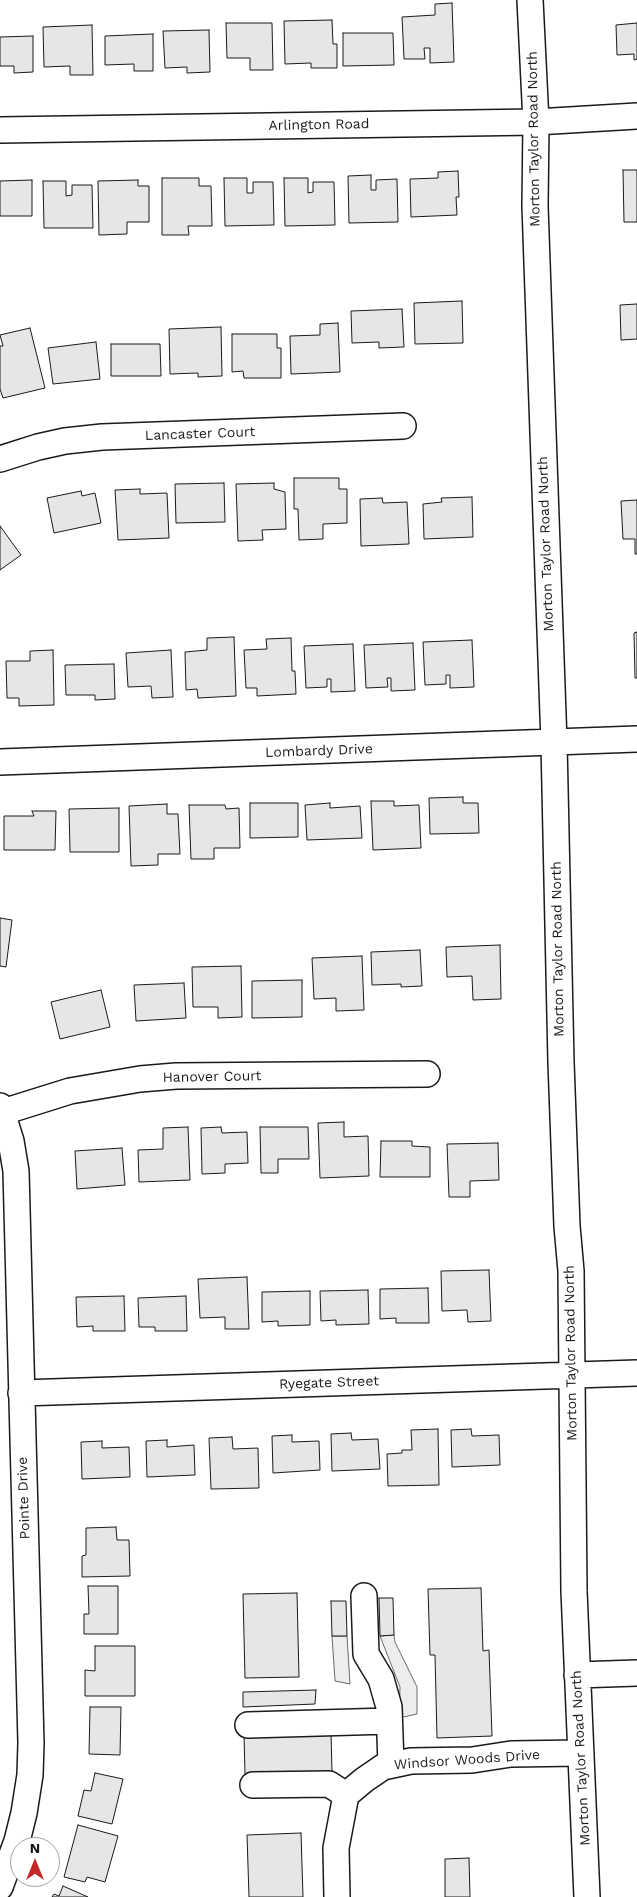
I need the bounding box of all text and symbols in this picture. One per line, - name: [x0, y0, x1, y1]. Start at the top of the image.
- street label: Morton Taylor Road North: [524, 51, 544, 227]
- street label: Arlington Road: [268, 116, 370, 134]
- street label: Lancaster Court: [145, 424, 255, 444]
- street label: Morton Taylor Road North: [535, 456, 557, 632]
- street label: Lombardy Drive: [265, 741, 373, 761]
- street label: Morton Taylor Road North: [548, 861, 568, 1037]
- street label: Hanover Court: [162, 1068, 262, 1086]
- street label: Morton Taylor Road North: [561, 1265, 581, 1441]
- street label: Ryegate Street: [279, 1373, 379, 1393]
- street label: Pointe Drive: [14, 1456, 34, 1540]
- street label: Morton Taylor Road North: [568, 1670, 594, 1846]
- street label: Windsor Woods Drive: [393, 1747, 541, 1773]
- north arrow: [10, 1837, 60, 1887]
- text: N: [30, 1840, 40, 1856]

